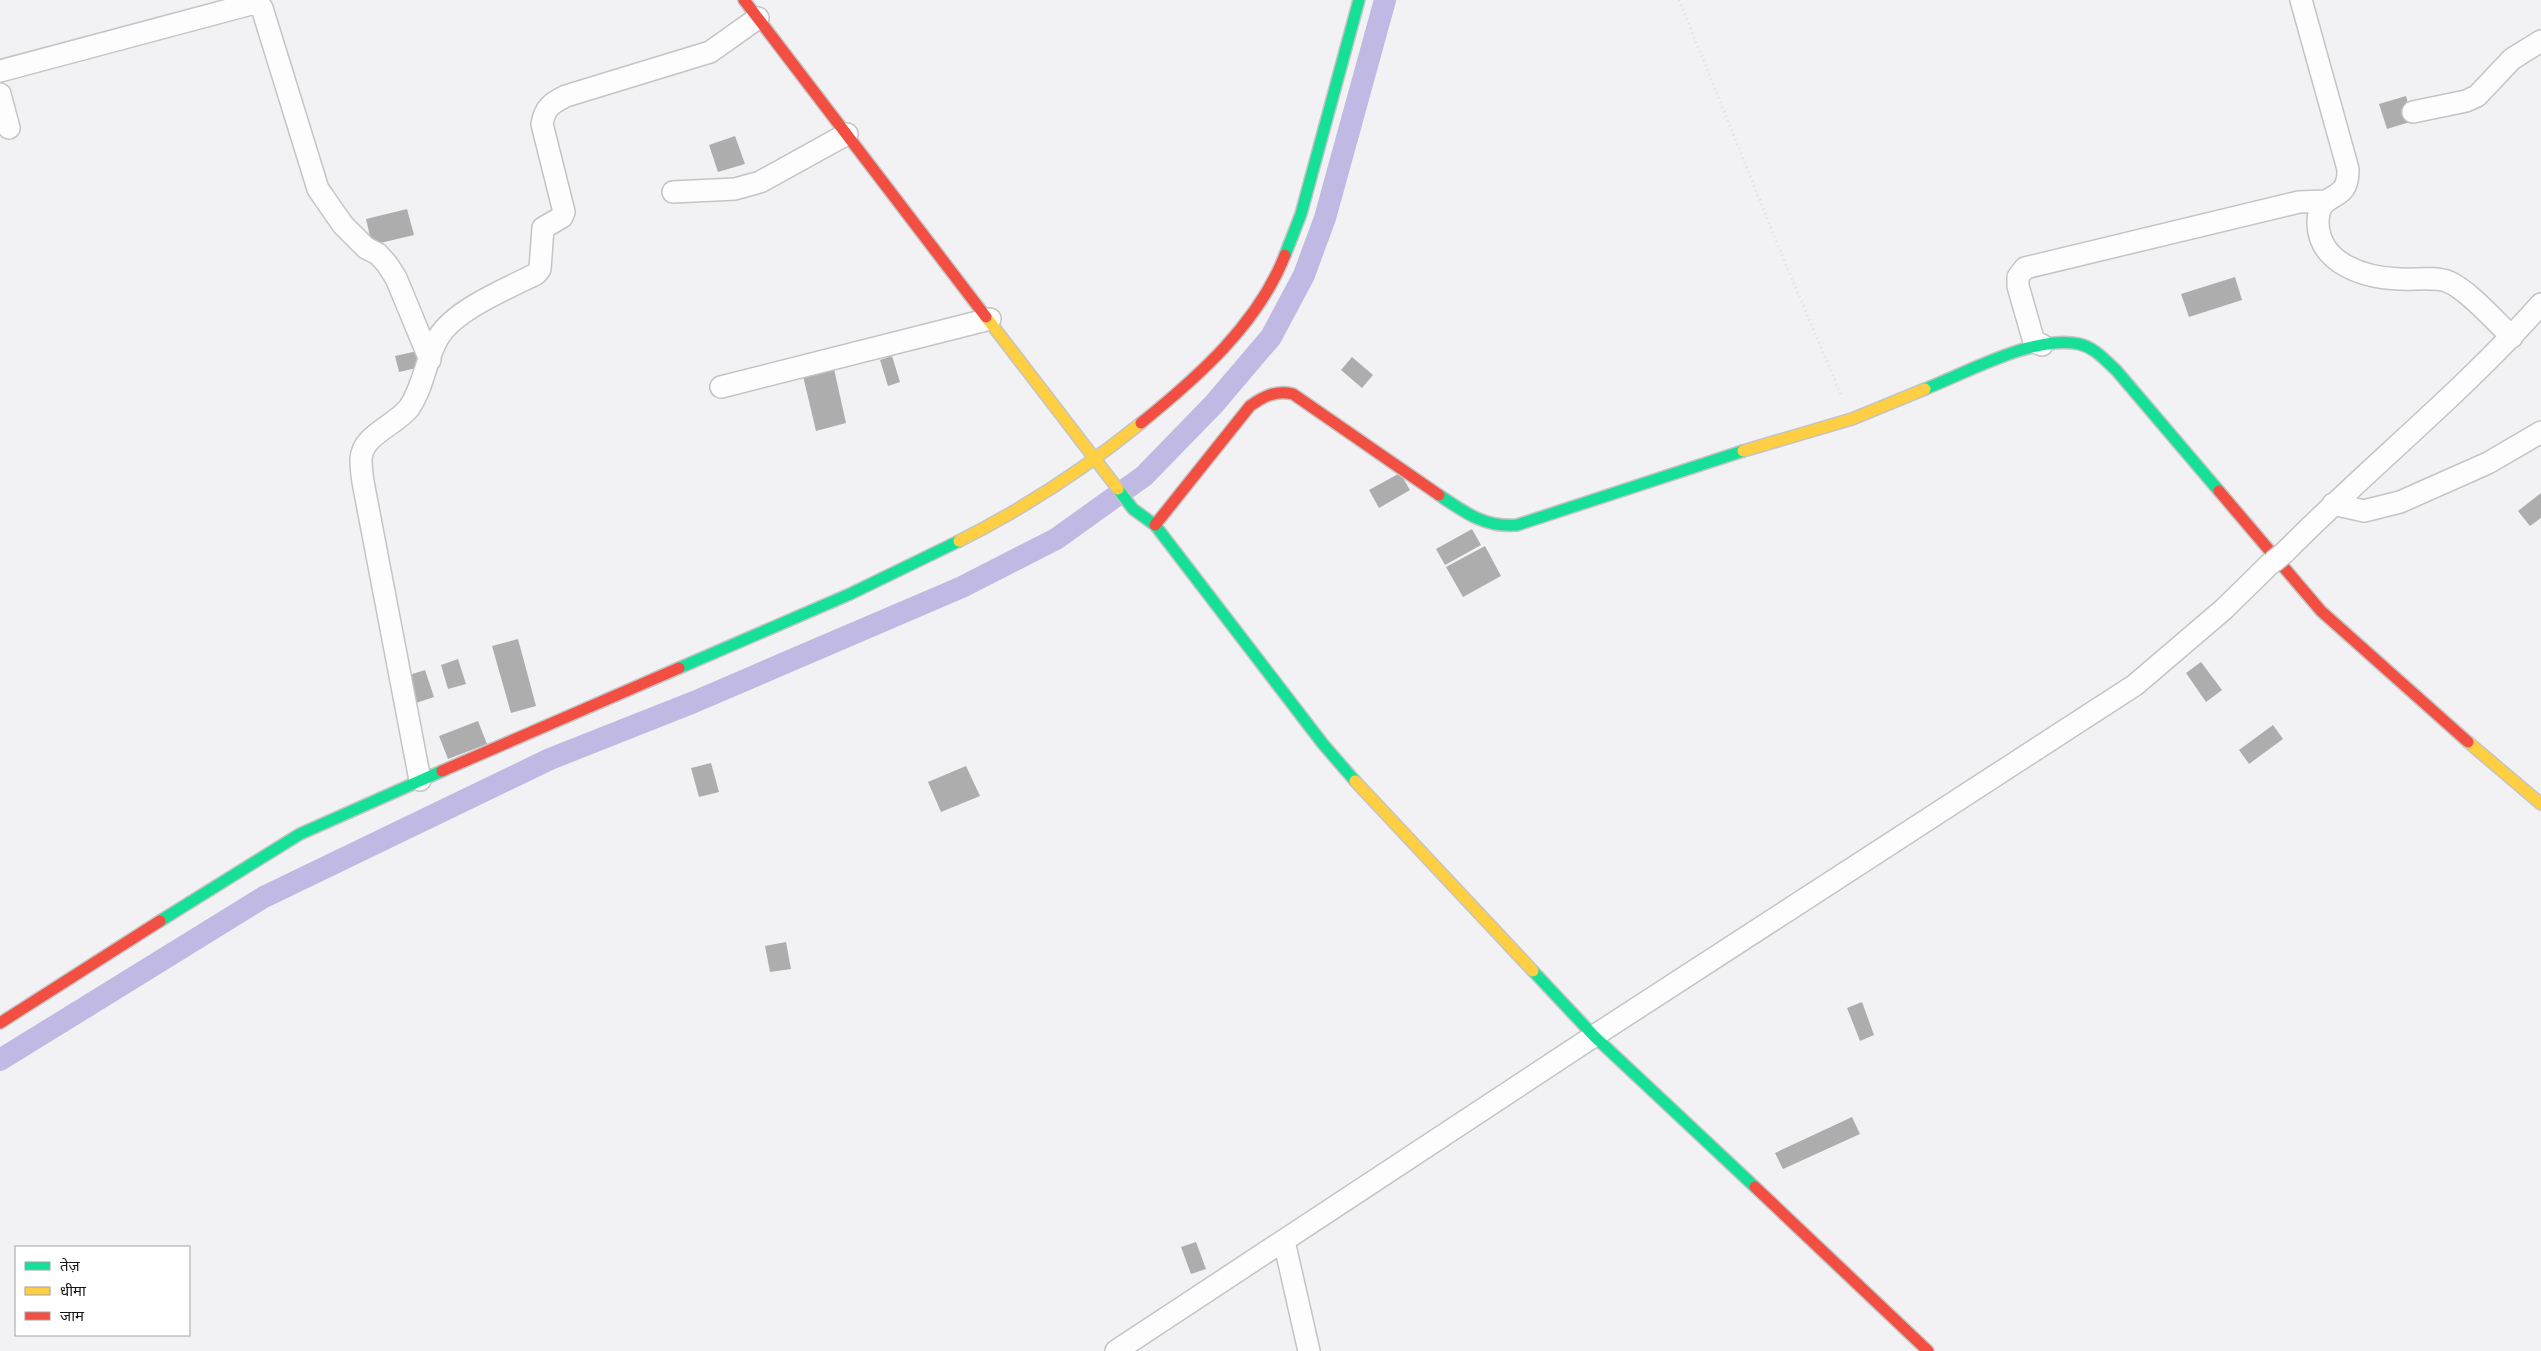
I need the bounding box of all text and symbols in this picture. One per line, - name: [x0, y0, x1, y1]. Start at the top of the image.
- legend: [15, 1246, 190, 1336]
- text: तेज़: [60, 1257, 81, 1275]
- text: धीमा: [60, 1282, 87, 1300]
- text: जाम: [60, 1307, 85, 1325]

